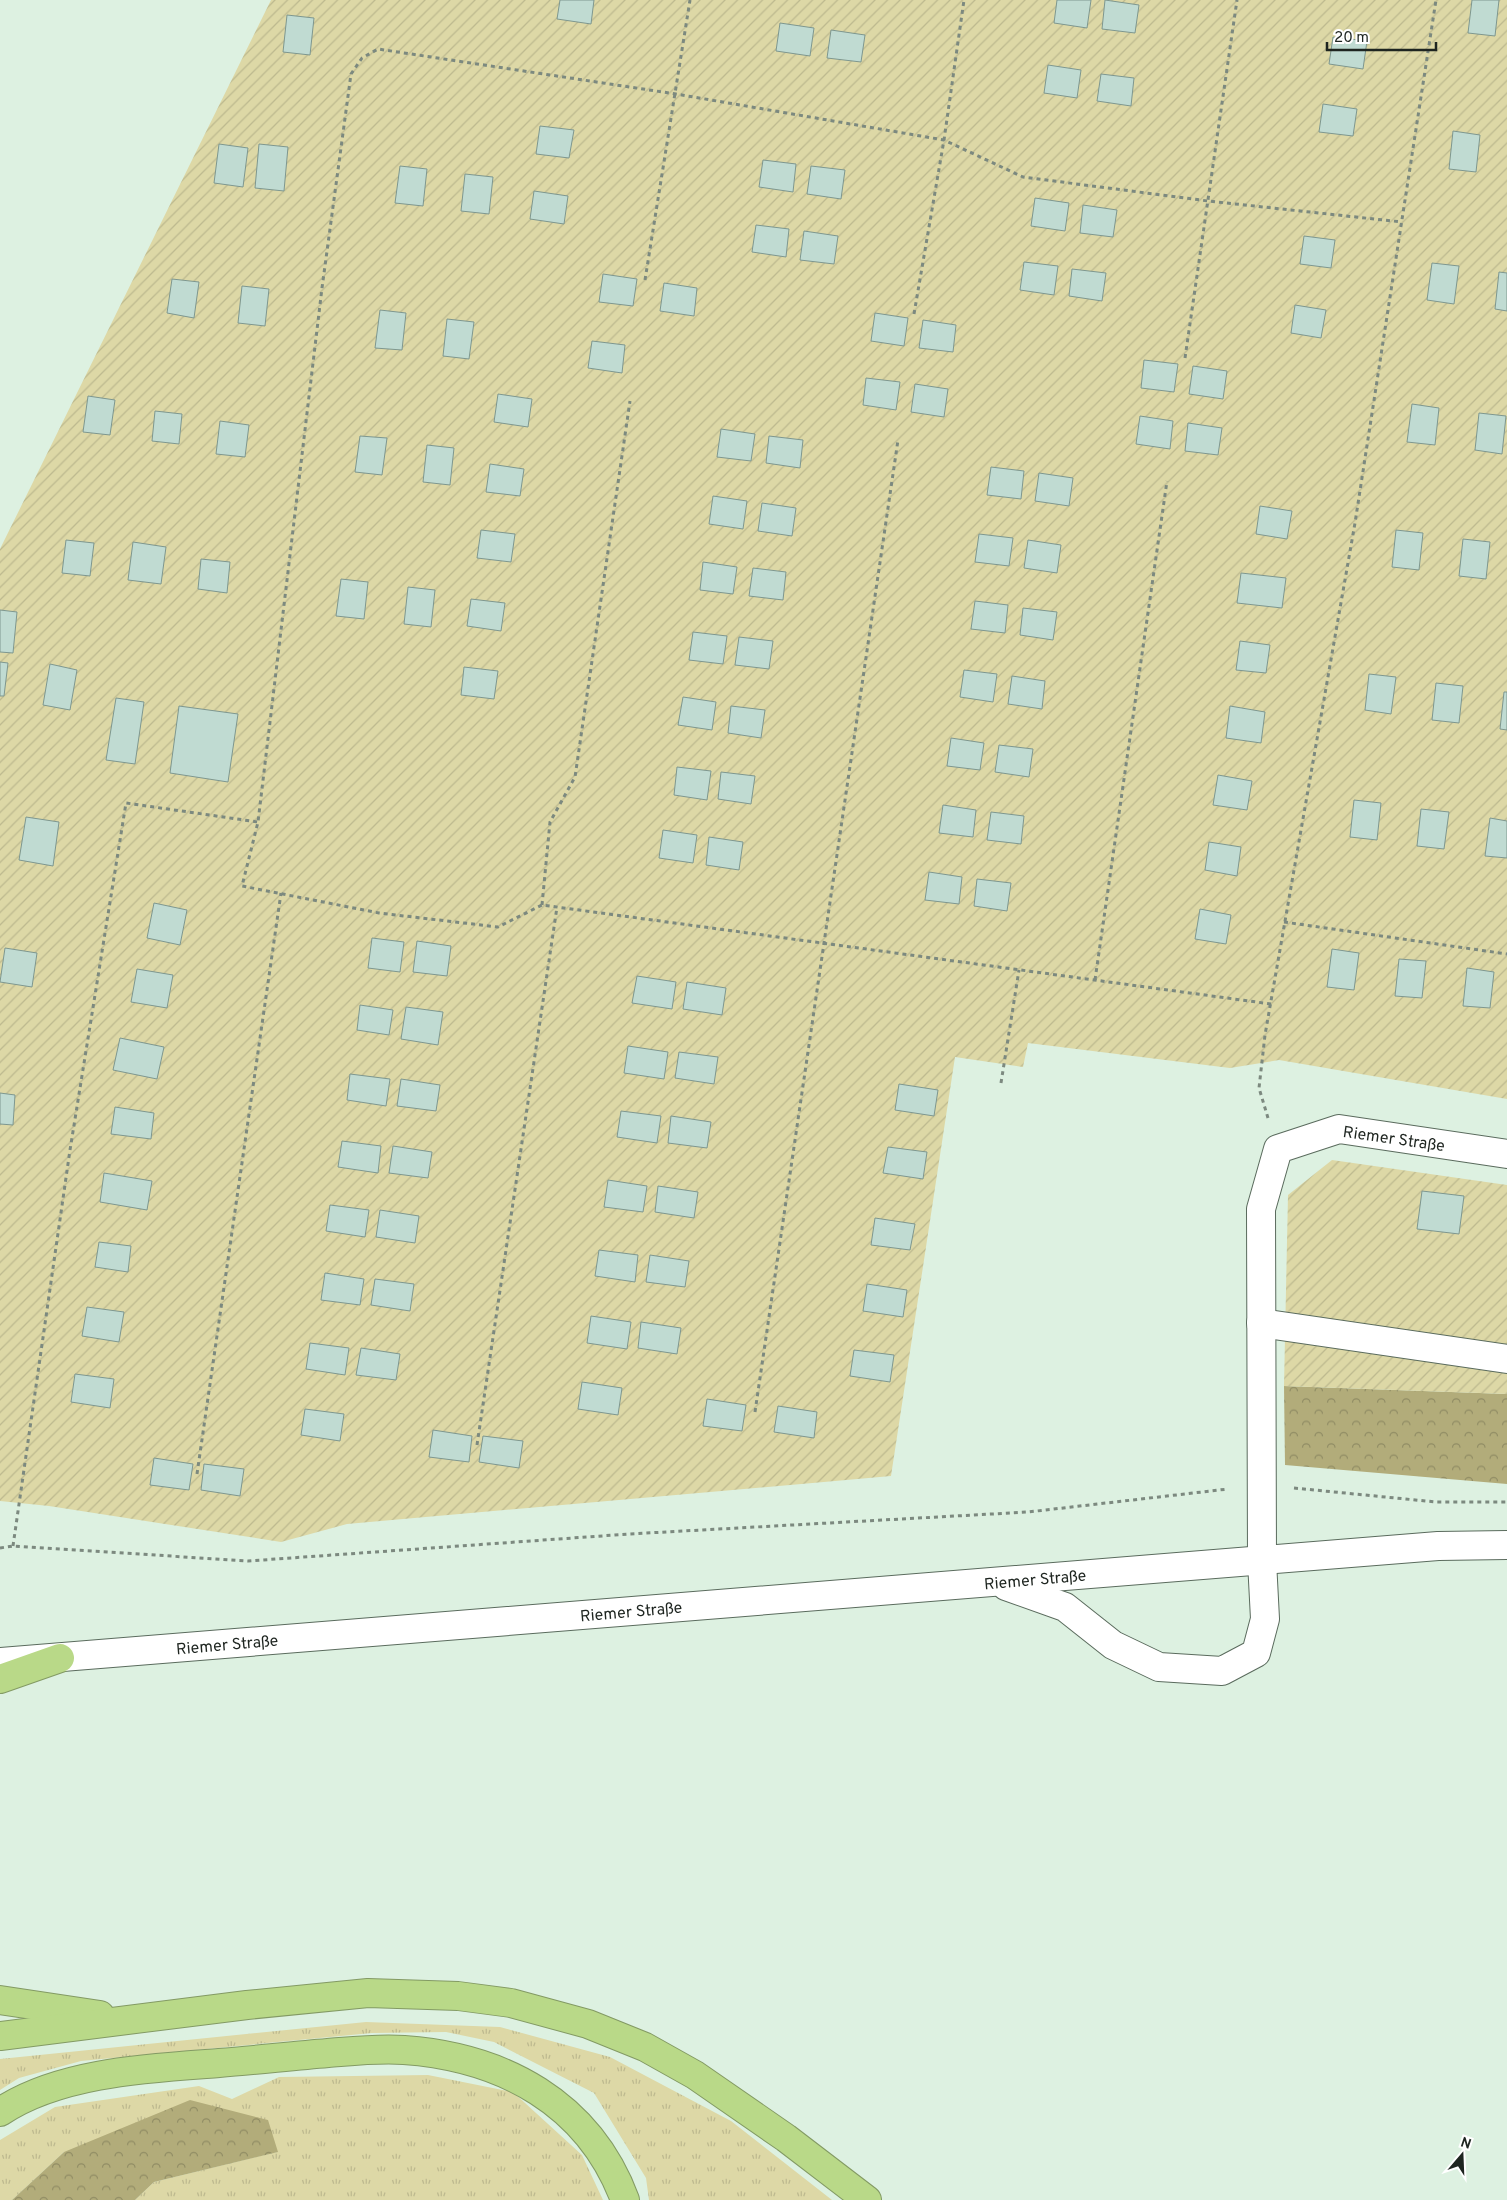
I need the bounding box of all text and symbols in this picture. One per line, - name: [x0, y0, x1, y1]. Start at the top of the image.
- scale bar: [1327, 20, 1436, 52]
- text: 20 m: [1334, 29, 1369, 48]
- street label: Riemer Straße: [1342, 1123, 1446, 1157]
- street label: Riemer Straße: [983, 1567, 1087, 1595]
- street label: Riemer Straße: [579, 1599, 683, 1627]
- street label: Riemer Straße: [175, 1632, 279, 1660]
- north arrow: [1437, 2130, 1487, 2180]
- text: N: [1458, 2134, 1473, 2154]

